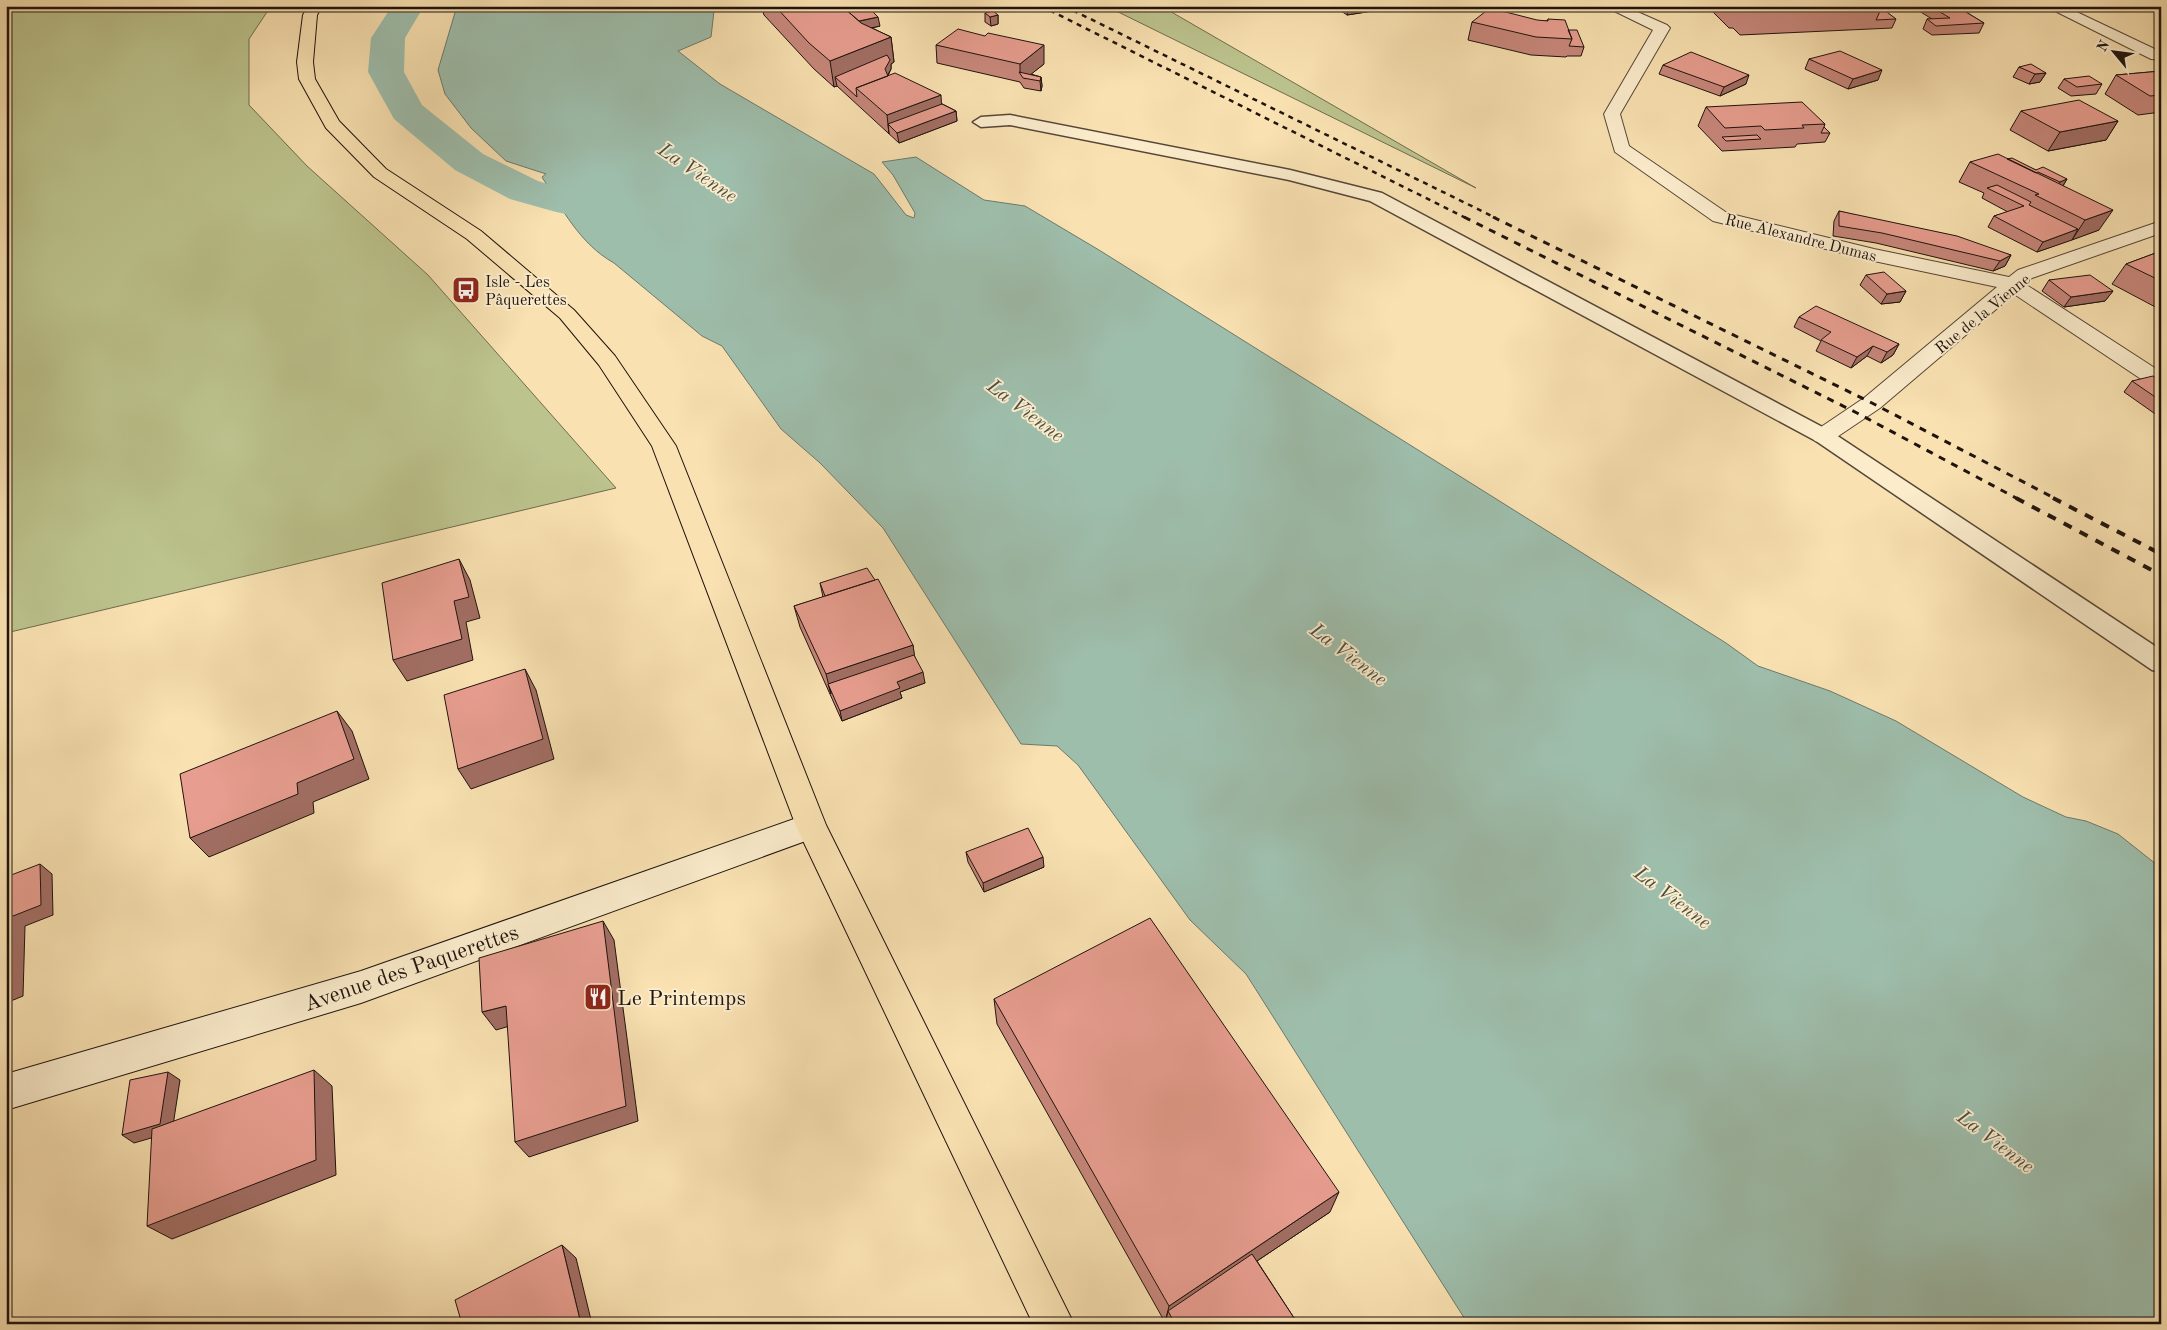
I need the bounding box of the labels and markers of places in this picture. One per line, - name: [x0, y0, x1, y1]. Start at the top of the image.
- bus stop icon: Isle - Les Pâquerettes: [451, 275, 481, 305]
- place label: Isle - Les Pâquerettes: [485, 275, 567, 309]
- restaurant icon: Le Printemps: [583, 982, 613, 1012]
- place label: Le Printemps: [617, 988, 746, 1010]

